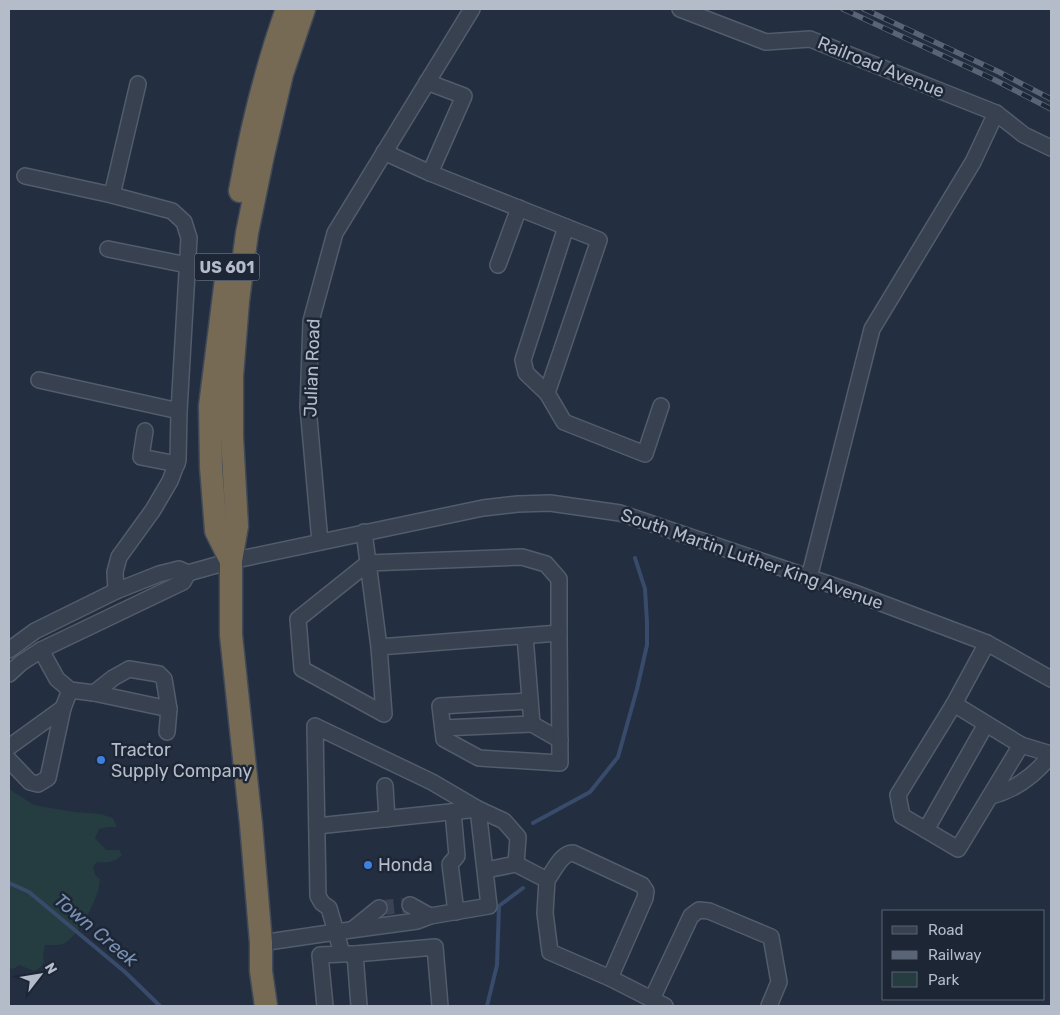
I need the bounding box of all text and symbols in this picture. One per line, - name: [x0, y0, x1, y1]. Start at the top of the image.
- street label: Railroad Avenue: [814, 32, 948, 102]
- road number: US 601: [194, 253, 260, 280]
- street label: Julian Road: [299, 318, 325, 418]
- street label: South Martin Luther King Avenue: [618, 504, 886, 614]
- place label: Tractor Supply Company: [111, 739, 252, 782]
- marker: Tractor Supply Company: [95, 754, 107, 766]
- place label: Honda: [378, 854, 433, 876]
- marker: Honda: [362, 859, 374, 871]
- water label: Town Creek: [49, 888, 143, 972]
- legend: [882, 910, 1045, 1000]
- text: Road: [928, 921, 964, 939]
- text: Railway: [928, 946, 982, 964]
- north arrow: [15, 950, 65, 1000]
- text: N: [41, 960, 61, 977]
- text: Park: [928, 971, 959, 989]

